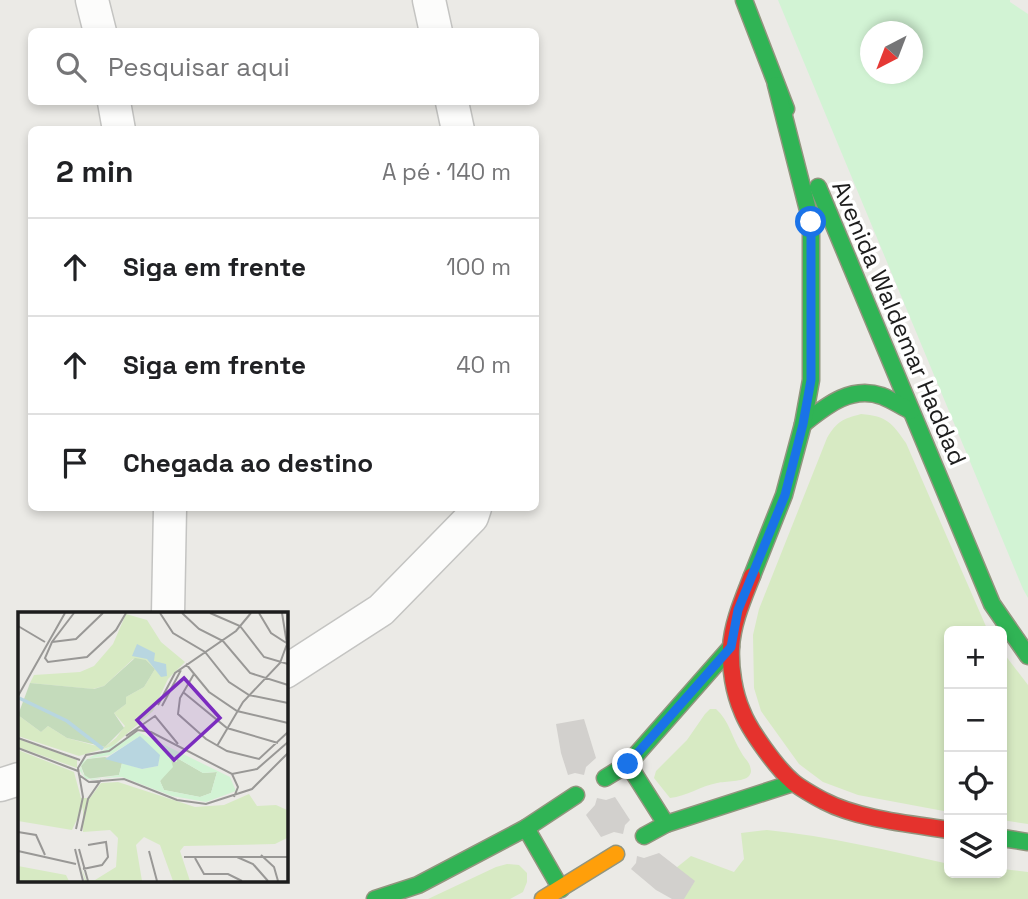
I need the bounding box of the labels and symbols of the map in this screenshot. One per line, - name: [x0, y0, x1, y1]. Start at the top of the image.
- north arrow: [860, 21, 923, 84]
- street label: Avenida Waldemar Haddad: [825, 176, 974, 470]
- route start: [795, 206, 826, 237]
- inset map: [18, 612, 287, 881]
- route end: [612, 748, 643, 779]

